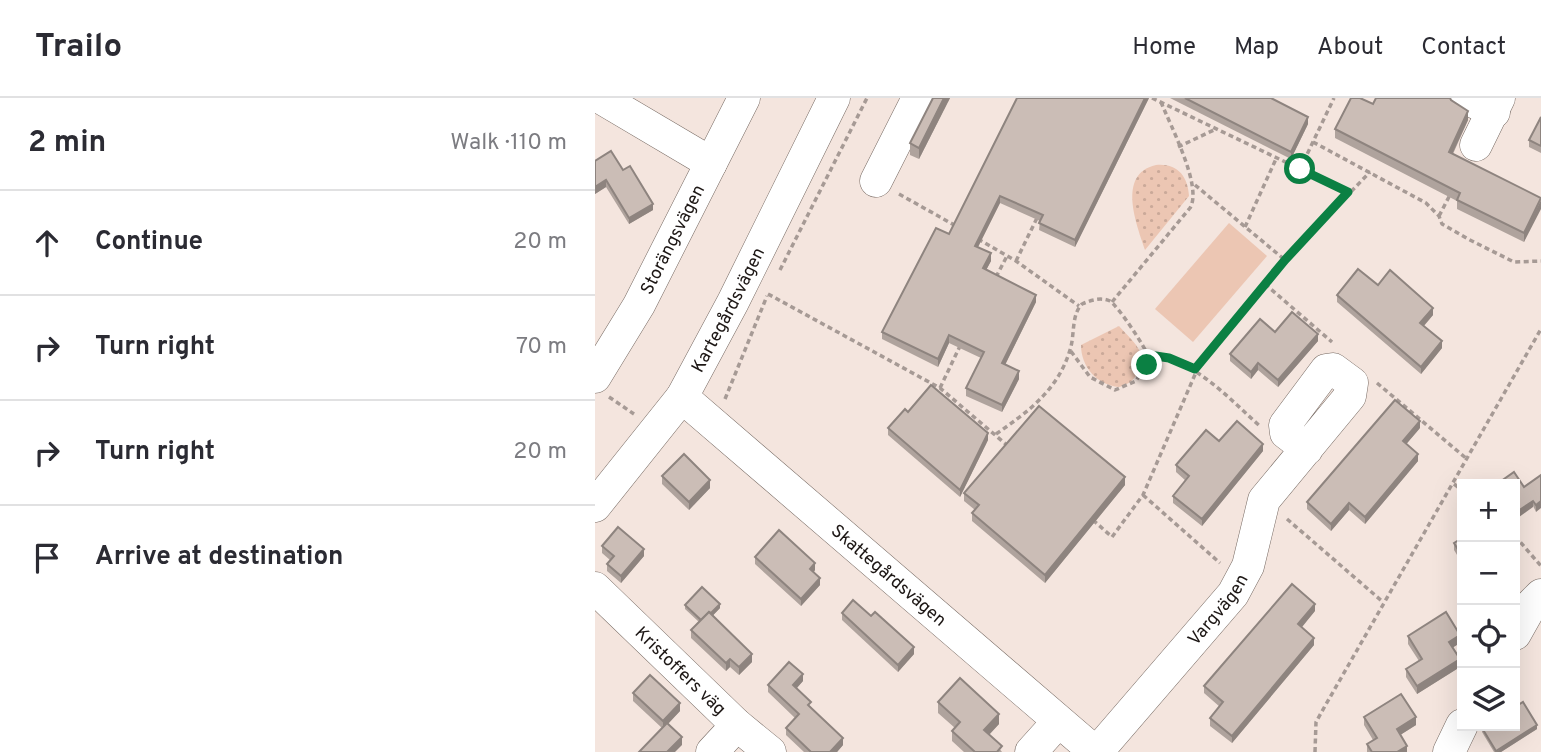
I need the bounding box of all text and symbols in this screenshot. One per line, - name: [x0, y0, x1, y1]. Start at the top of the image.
- text: Trailo: [35, 27, 122, 69]
- text: Home: [1132, 33, 1196, 63]
- text: Map: [1234, 33, 1279, 63]
- text: About: [1317, 33, 1383, 63]
- text: Contact: [1421, 33, 1506, 63]
- text: 2 min: [28, 125, 106, 162]
- text: Walk · 110 m: [450, 129, 567, 158]
- route start: [1284, 153, 1315, 184]
- street label: Storängsvägen: [636, 181, 711, 299]
- icon: ahead: [28, 224, 66, 262]
- text: Continue: [95, 226, 203, 259]
- text: 20 m: [513, 228, 567, 257]
- street label: Kartegårdsvägen: [687, 244, 771, 377]
- icon: right: [28, 329, 66, 367]
- text: Turn right: [95, 331, 215, 364]
- text: 70 m: [516, 333, 567, 362]
- route end: [1131, 349, 1162, 380]
- icon: right: [28, 434, 66, 472]
- text: Turn right: [95, 436, 215, 469]
- text: 20 m: [513, 438, 567, 467]
- map controls: [1457, 479, 1520, 731]
- button: +: [1457, 479, 1520, 542]
- street label: Skattegårdsvägen: [826, 520, 951, 632]
- icon: arrive: [28, 539, 66, 577]
- text: Arrive at destination: [95, 541, 343, 574]
- button: −: [1457, 542, 1520, 605]
- street label: Vargvägen: [1184, 571, 1255, 651]
- button: locate: [1457, 605, 1520, 668]
- street label: Kristoffers väg: [629, 622, 730, 721]
- button: layers: [1457, 668, 1520, 731]

